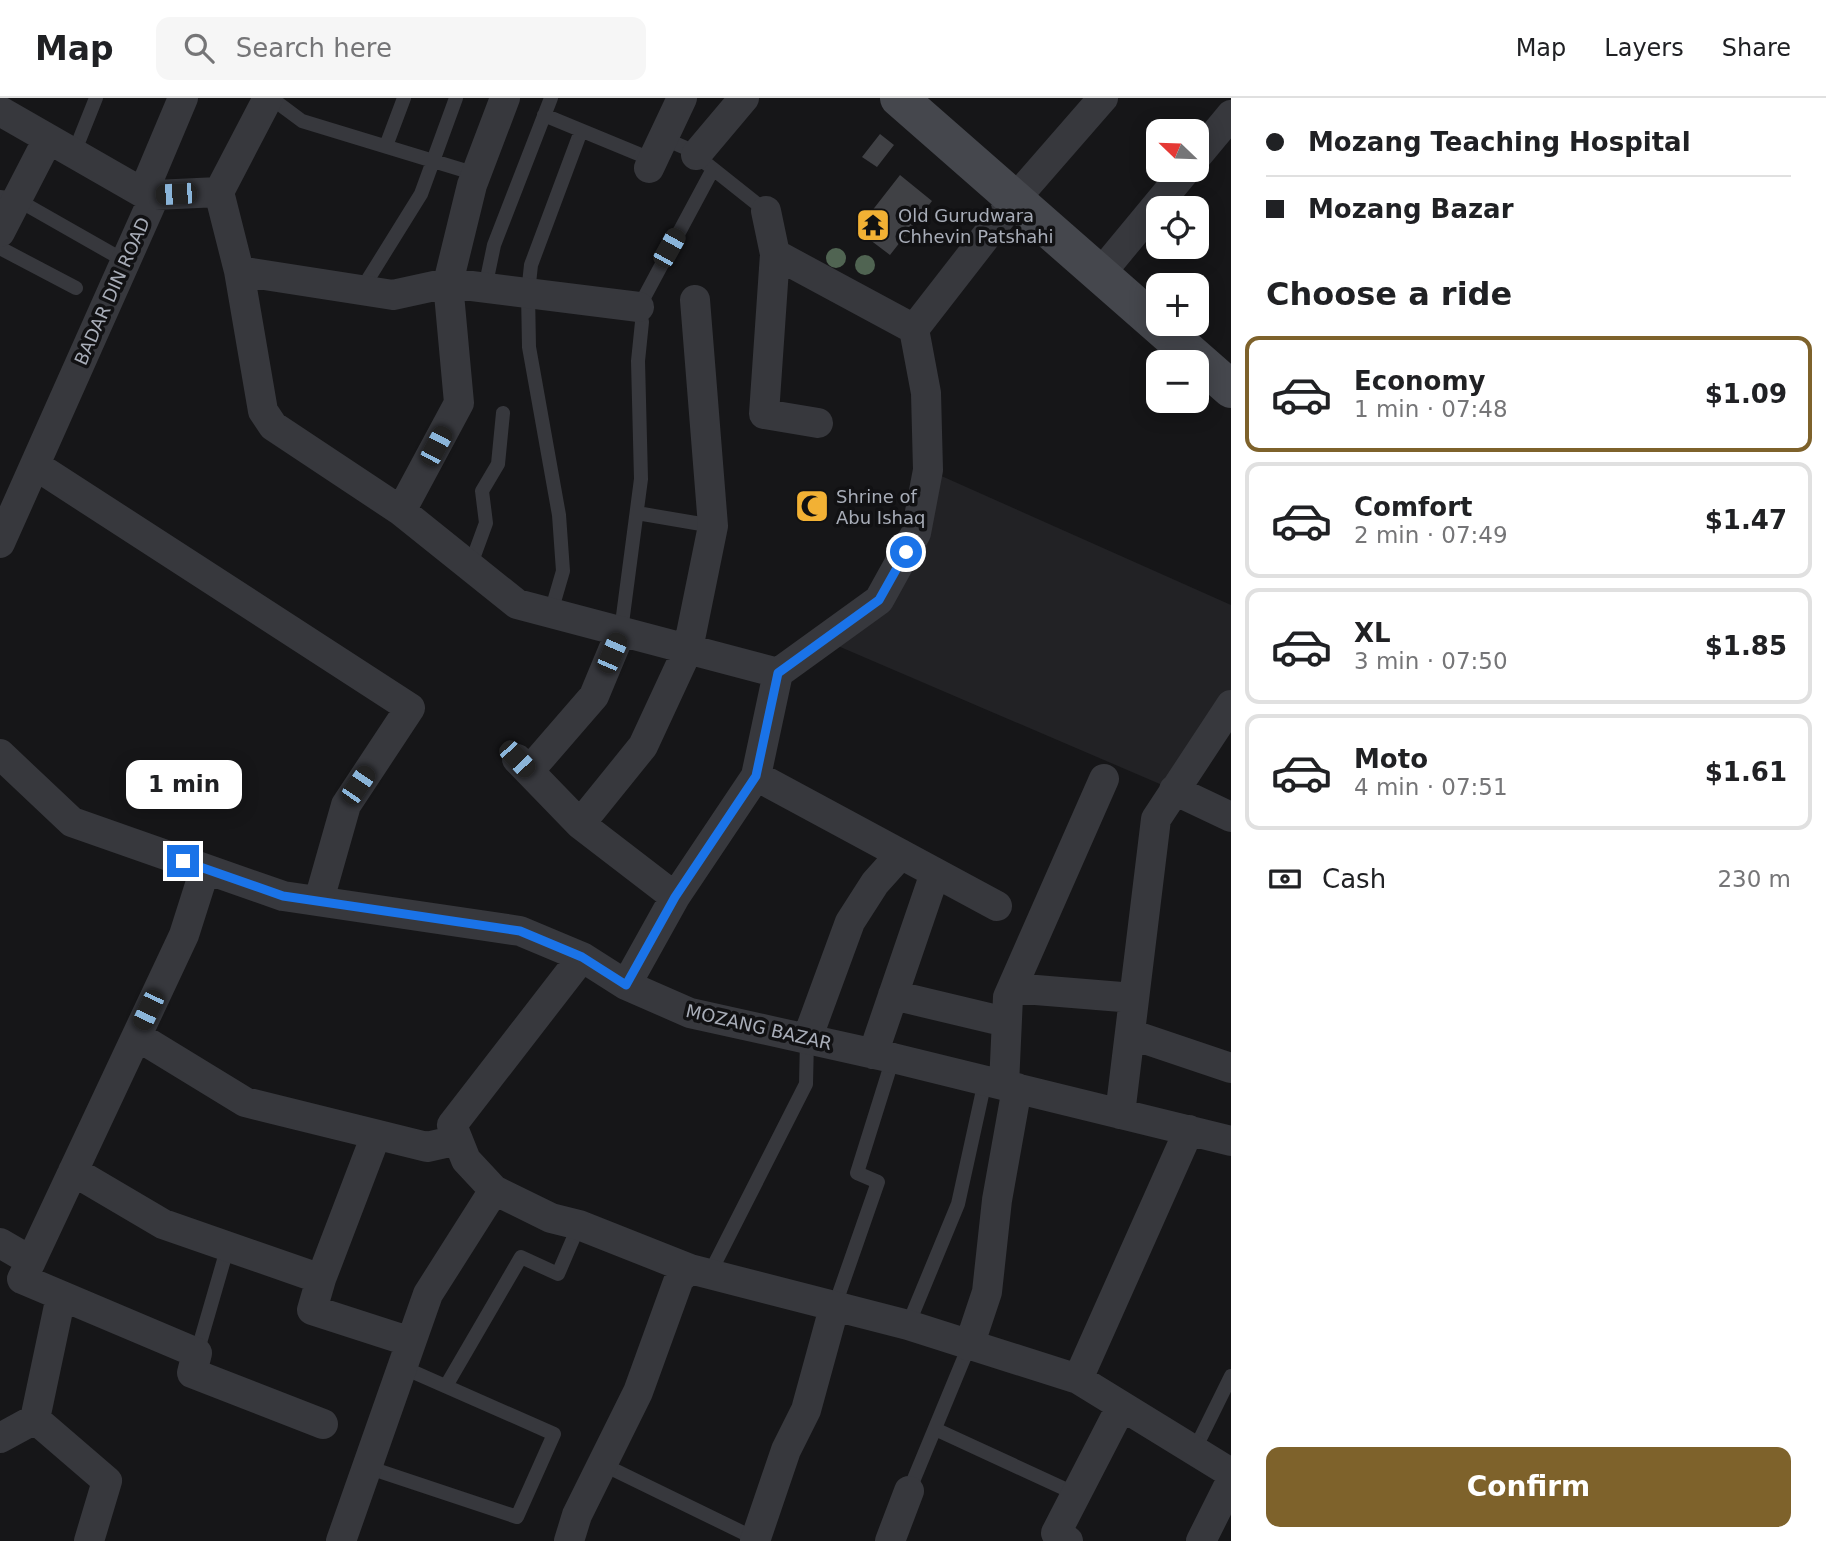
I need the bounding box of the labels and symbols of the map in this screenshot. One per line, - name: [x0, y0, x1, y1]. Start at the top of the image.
- north arrow: [1146, 119, 1209, 182]
- car: [155, 182, 198, 206]
- place label: Old Gurudwara Chhevin Patshahi: [898, 205, 1054, 247]
- temple icon: Old Gurudwara Chhevin Patshahi: [854, 206, 892, 244]
- street label: BADAR DIN ROAD: [70, 214, 154, 368]
- car: [650, 225, 689, 271]
- car: [417, 423, 456, 469]
- place label: Shrine of Abu Ishaq: [836, 486, 925, 528]
- mosque icon: Shrine of Abu Ishaq: [793, 487, 831, 525]
- route start: [890, 536, 922, 568]
- car: [595, 630, 630, 676]
- car: [495, 736, 540, 782]
- callout: 1 min: [125, 760, 241, 808]
- car: [338, 762, 379, 808]
- route end: [167, 845, 199, 877]
- car: [130, 987, 167, 1033]
- street label: MOZANG BAZAR: [684, 1000, 834, 1054]

